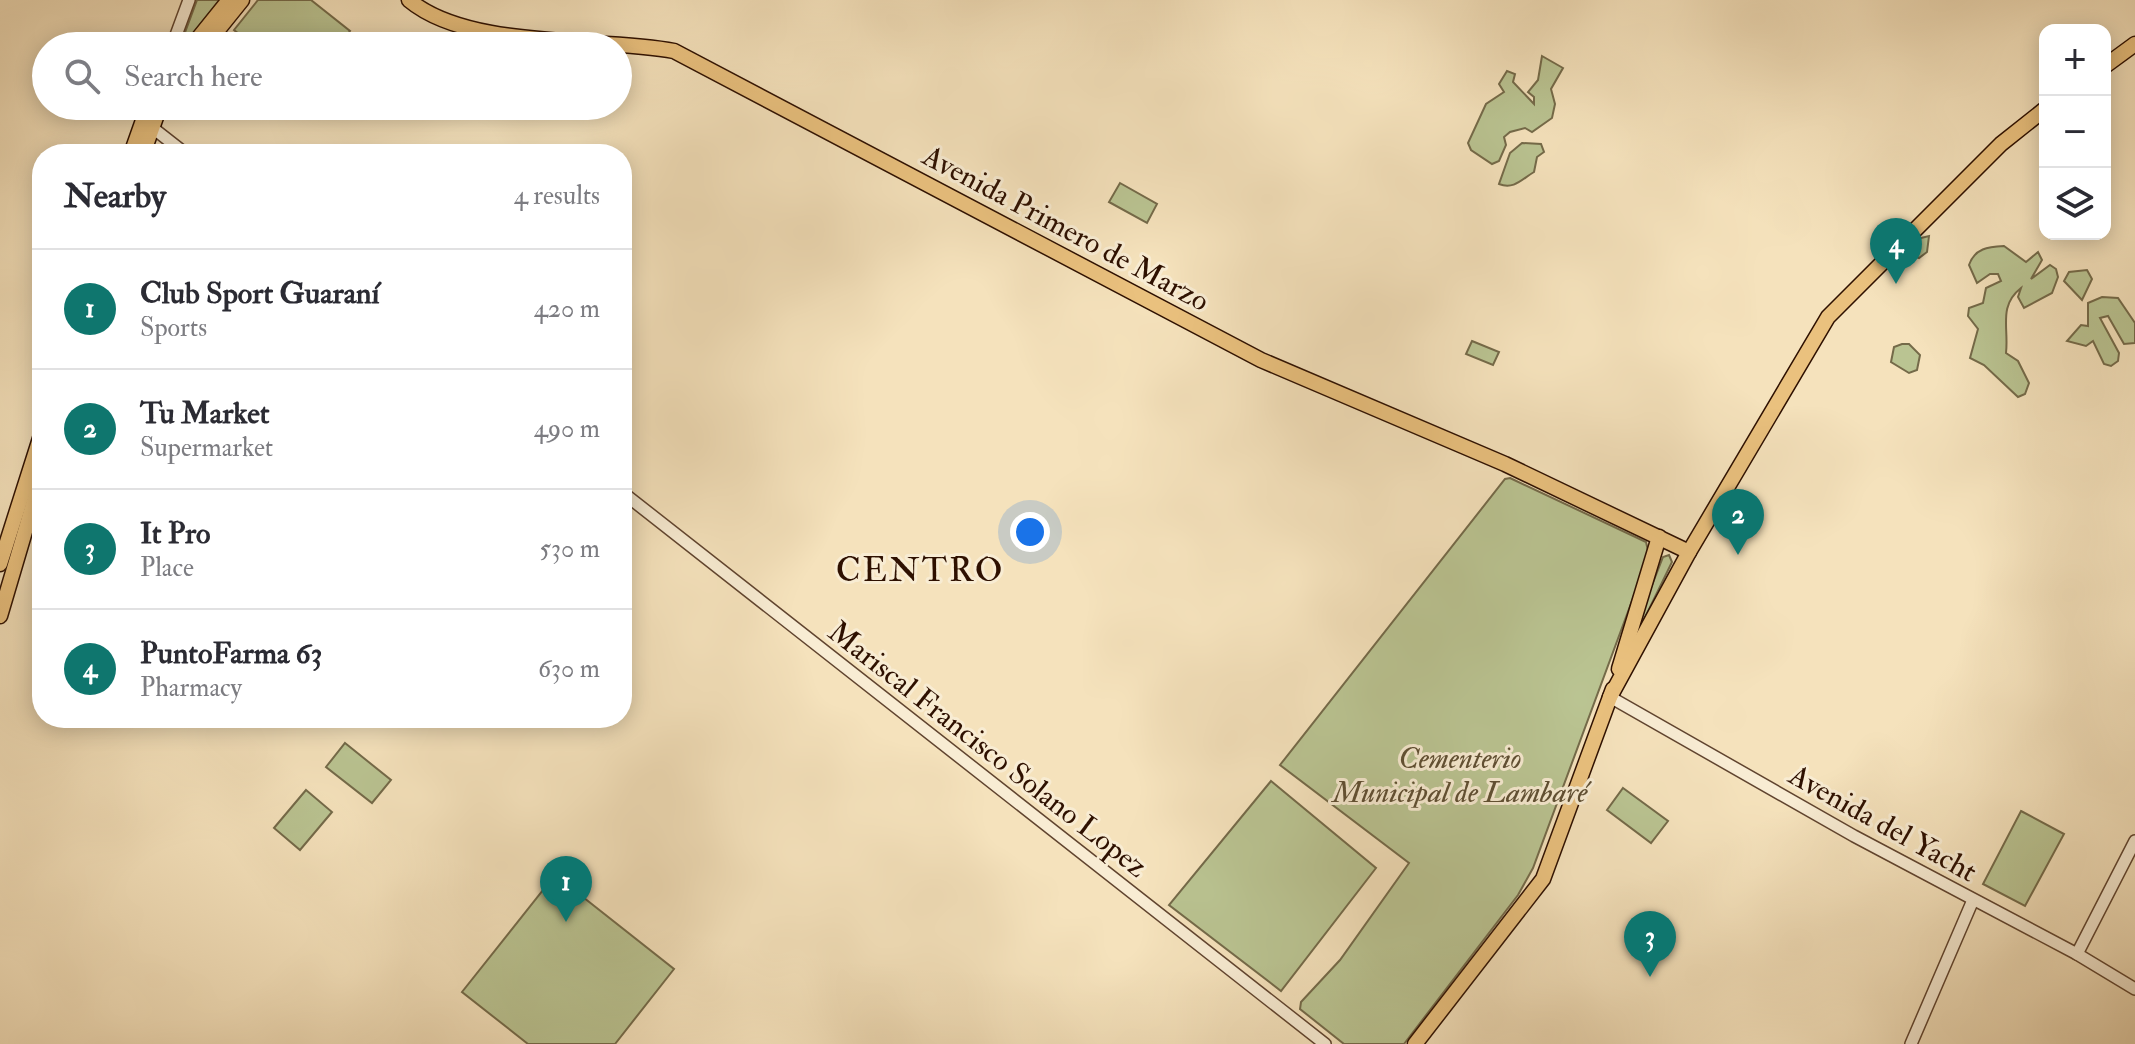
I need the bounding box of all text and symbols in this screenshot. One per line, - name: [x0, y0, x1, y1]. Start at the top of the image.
- map controls: [2039, 24, 2111, 240]
- button: +: [2039, 24, 2111, 96]
- search box: [32, 32, 632, 120]
- icon: search: [60, 54, 104, 98]
- text: Search here: [124, 58, 263, 95]
- button: −: [2039, 96, 2111, 168]
- street label: Avenida Primero de Marzo: [915, 137, 1215, 320]
- button: layers: [2039, 168, 2111, 240]
- text: Nearby: [64, 175, 166, 218]
- text: 4 results: [514, 180, 600, 212]
- pin: 4: [1870, 218, 1922, 284]
- text: Club Sport Guaraní: [140, 275, 380, 312]
- text: 1: [85, 293, 95, 325]
- text: 420 m: [534, 293, 600, 325]
- text: Sports: [140, 312, 207, 344]
- text: Tu Market: [140, 395, 269, 432]
- text: 2: [83, 413, 97, 445]
- text: 490 m: [534, 413, 600, 445]
- text: Supermarket: [140, 432, 273, 464]
- pin: 2: [1712, 489, 1764, 555]
- your location: [1010, 512, 1050, 552]
- text: It Pro: [140, 515, 211, 552]
- text: 3: [85, 533, 95, 565]
- text: 530 m: [540, 533, 600, 565]
- district label: CENTRO: [836, 549, 1004, 592]
- text: Place: [140, 552, 194, 584]
- street label: Mariscal Francisco Solano Lopez: [821, 613, 1155, 886]
- text: PuntoFarma 63: [140, 635, 322, 672]
- text: 4: [83, 653, 97, 685]
- text: 630 m: [538, 653, 600, 685]
- text: Pharmacy: [140, 672, 242, 704]
- park label: Cementerio Municipal de Lambaré: [1330, 740, 1593, 811]
- street label: Avenida del Yacht: [1781, 756, 1983, 890]
- pin: 1: [540, 856, 592, 922]
- pin: 3: [1624, 911, 1676, 977]

